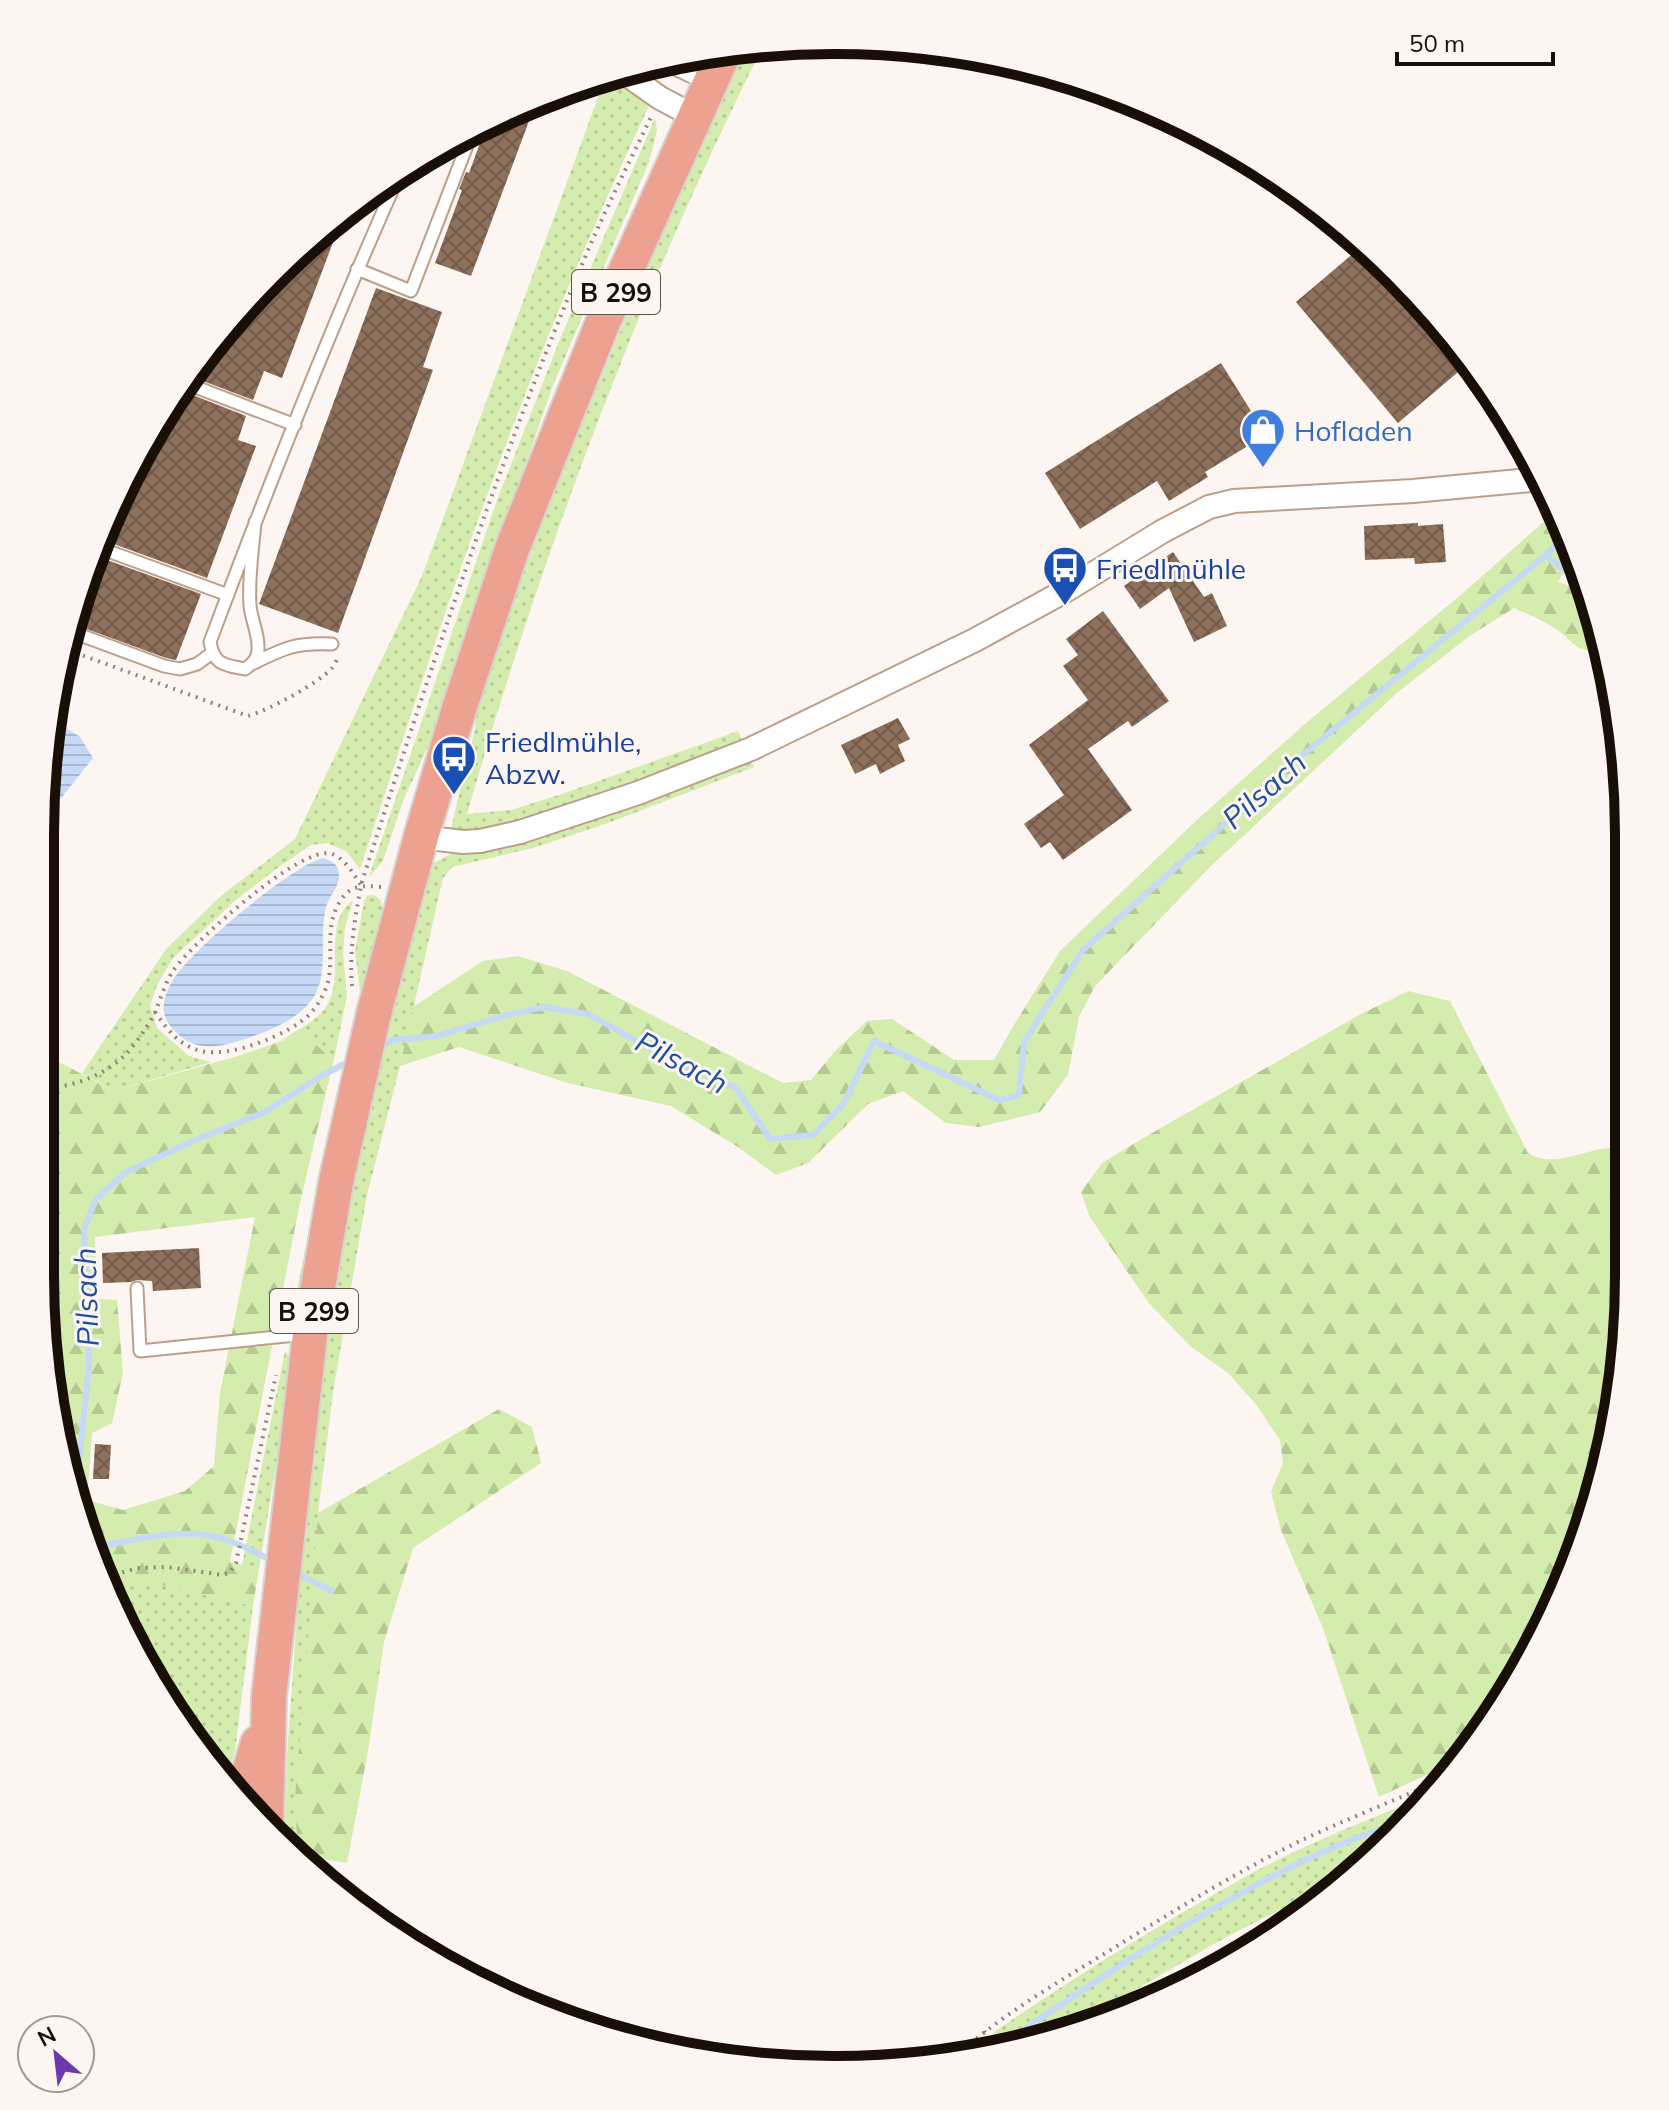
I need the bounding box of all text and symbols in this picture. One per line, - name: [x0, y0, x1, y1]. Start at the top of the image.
- scale bar: [1397, 16, 1553, 66]
- text: 50 m: [1409, 28, 1465, 58]
- road number: B 299: [572, 270, 660, 314]
- shop icon: Hofladen: [1239, 406, 1287, 469]
- place label: Hofladen: [1294, 413, 1413, 448]
- bus stop icon: Friedlmühle: [1041, 544, 1089, 607]
- place label: Friedlmühle: [1096, 551, 1246, 586]
- place label: Friedlmühle, Abzw.: [485, 724, 641, 791]
- bus stop icon: Friedlmühle, Abzw.: [430, 733, 478, 796]
- water label: Pilsach: [1214, 743, 1314, 837]
- water label: Pilsach: [629, 1022, 735, 1102]
- water label: Pilsach: [65, 1247, 107, 1347]
- road number: B 299: [270, 1289, 358, 1333]
- north arrow: [16, 2014, 96, 2094]
- text: N: [33, 2020, 61, 2053]

